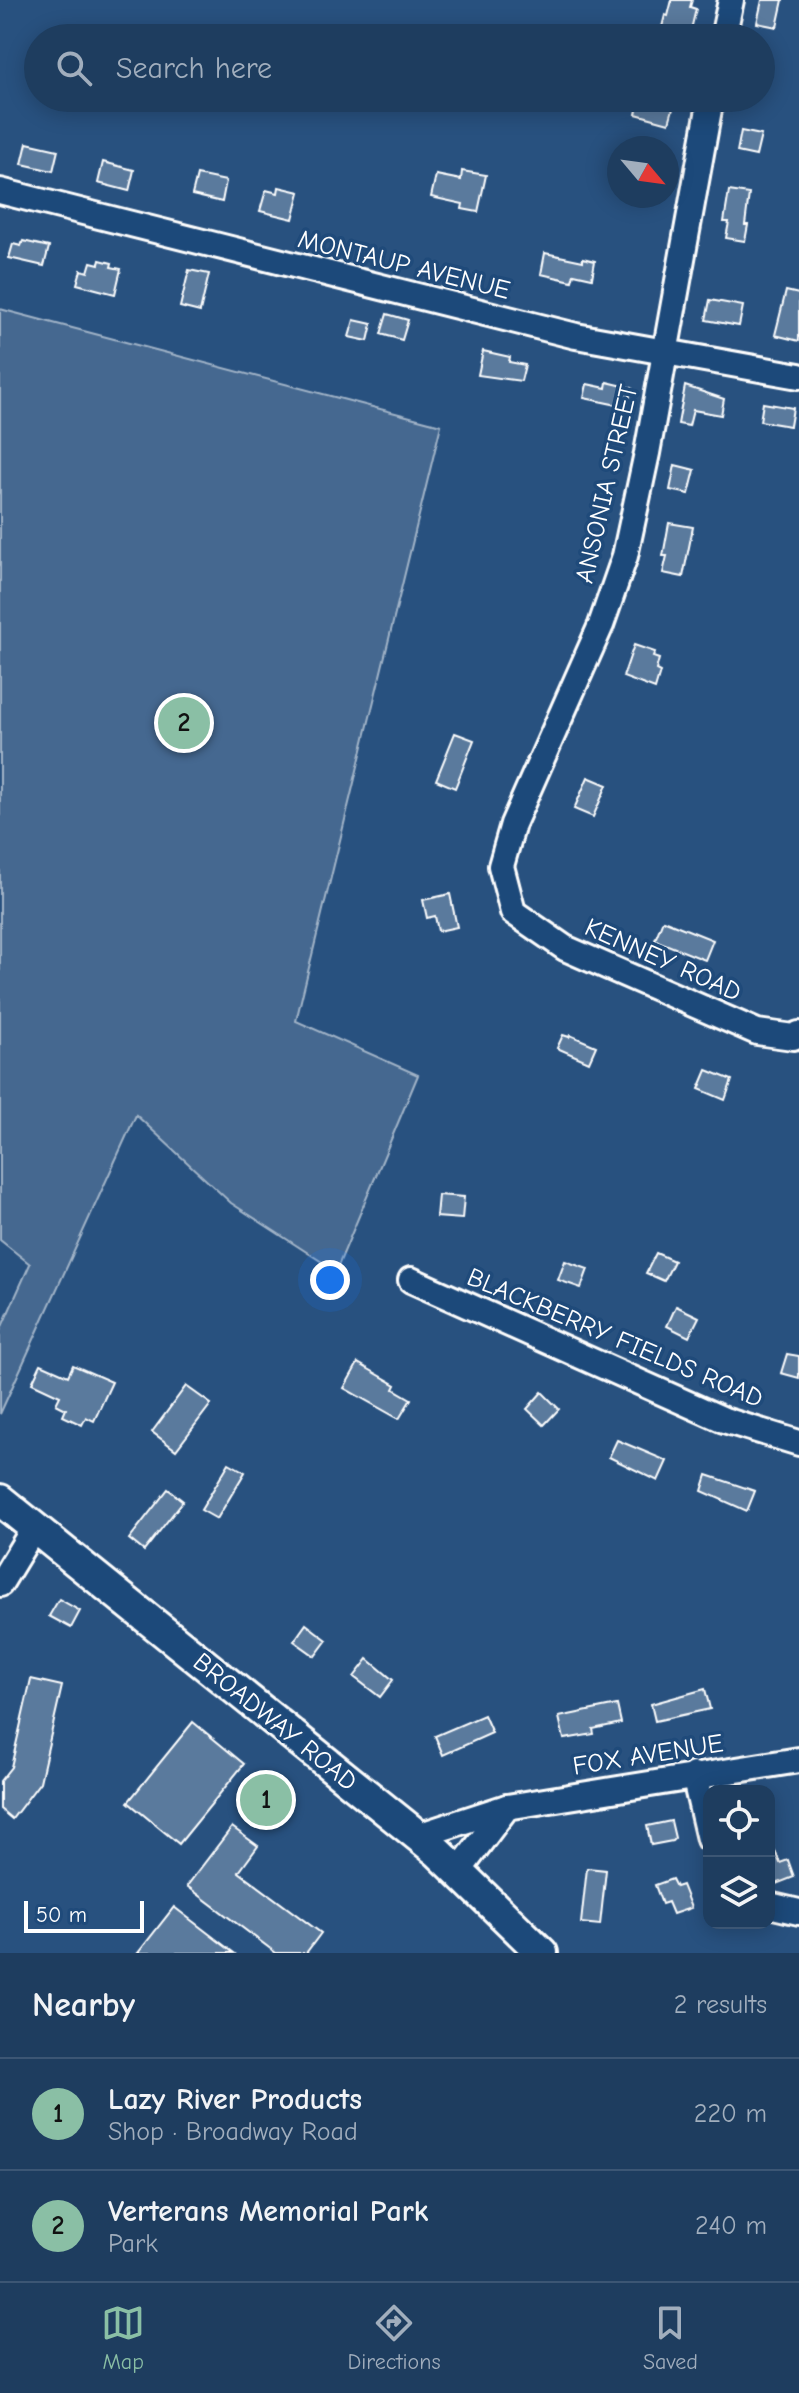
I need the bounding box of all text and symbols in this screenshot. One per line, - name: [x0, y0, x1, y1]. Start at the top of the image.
- search box: [24, 24, 775, 112]
- icon: search: [52, 46, 96, 90]
- text: Search here: [116, 51, 272, 86]
- north arrow: [607, 136, 679, 208]
- street label: MONTAUP AVENUE: [295, 224, 513, 306]
- street label: ANSONIA STREET: [570, 381, 645, 586]
- pin: 2: [158, 693, 210, 753]
- street label: KENNEY ROAD: [580, 912, 746, 1008]
- your location: [310, 1260, 350, 1300]
- street label: BLACKBERRY FIELDS ROAD: [463, 1262, 767, 1414]
- street label: BROADWAY ROAD: [187, 1647, 363, 1797]
- street label: FOX AVENUE: [571, 1728, 725, 1782]
- pin: 1: [240, 1770, 292, 1830]
- map controls: [703, 1785, 775, 1929]
- button: locate: [703, 1785, 775, 1857]
- button: layers: [703, 1857, 775, 1929]
- scale bar: [24, 1897, 144, 1933]
- text: 50 m: [36, 1902, 87, 1928]
- text: Nearby: [32, 1985, 135, 2025]
- text: 2 results: [674, 1990, 767, 2020]
- text: Lazy River Products: [108, 2082, 362, 2117]
- text: 1: [53, 2099, 63, 2129]
- text: 220 m: [694, 2099, 767, 2129]
- text: Shop · Broadway Road: [108, 2117, 358, 2147]
- text: Verterans Memorial Park: [108, 2194, 428, 2229]
- text: 2: [52, 2211, 64, 2241]
- text: 240 m: [695, 2211, 767, 2241]
- text: Park: [108, 2229, 158, 2259]
- tab: Map: [101, 2301, 145, 2375]
- tab: Directions: [348, 2301, 441, 2375]
- tab: Saved: [643, 2301, 698, 2375]

